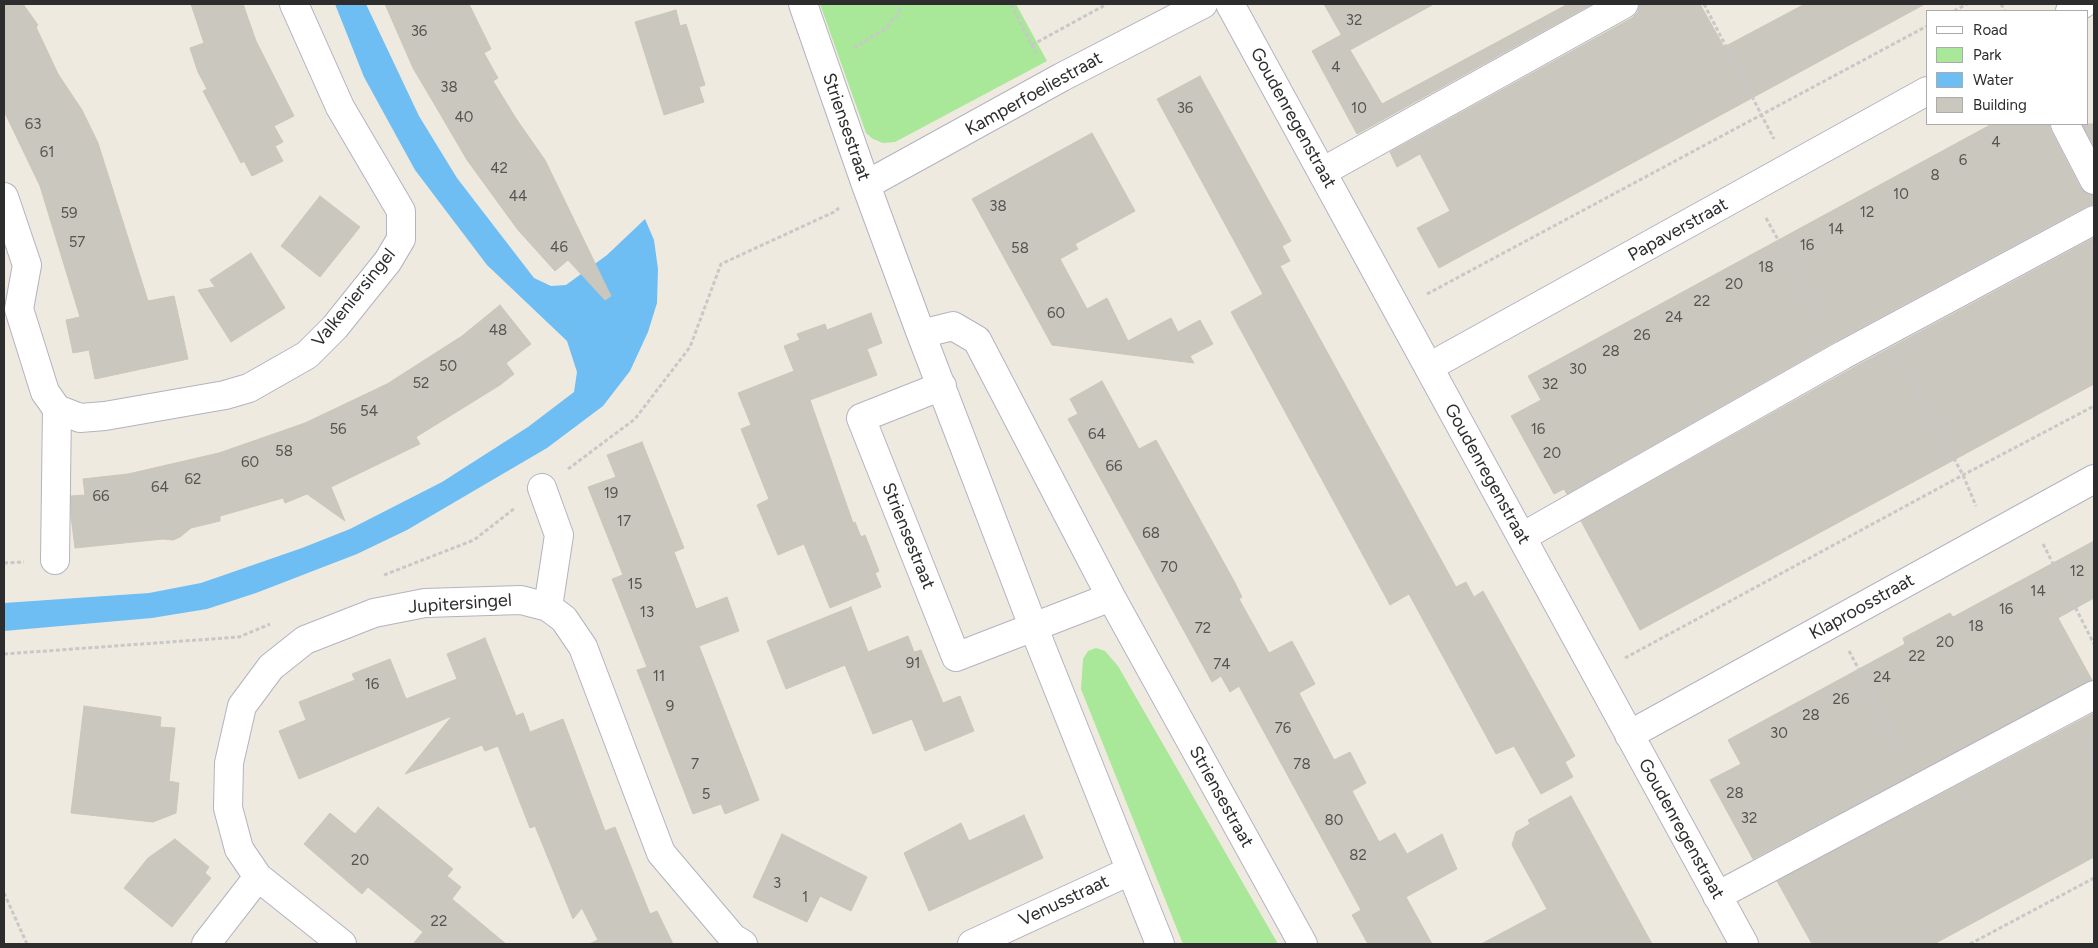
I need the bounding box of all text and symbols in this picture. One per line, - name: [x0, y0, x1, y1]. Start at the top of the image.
- legend: [1926, 10, 2088, 125]
- house number: 32: [1346, 12, 1362, 30]
- text: Road: [1973, 21, 2008, 39]
- house number: 36: [411, 23, 427, 41]
- street label: Goudenregenstraat: [1245, 44, 1341, 192]
- text: Park: [1973, 46, 2002, 64]
- street label: Kamperfoeliestraat: [962, 47, 1106, 141]
- house number: 4: [1331, 59, 1341, 77]
- street label: Striensestraat: [817, 70, 875, 184]
- text: Water: [1973, 71, 2013, 89]
- house number: 38: [440, 79, 458, 97]
- text: Building: [1973, 96, 2027, 114]
- house number: 36: [1177, 100, 1193, 118]
- house number: 10: [1351, 100, 1367, 118]
- house number: 40: [455, 109, 473, 127]
- house number: 63: [25, 116, 41, 134]
- house number: 4: [1991, 134, 2001, 152]
- house number: 61: [40, 144, 54, 162]
- house number: 6: [1959, 152, 1967, 170]
- house number: 42: [490, 160, 508, 178]
- house number: 8: [1930, 167, 1940, 185]
- house number: 10: [1893, 186, 1909, 204]
- house number: 44: [509, 188, 527, 206]
- street label: Papaverstraat: [1624, 194, 1732, 266]
- house number: 38: [989, 198, 1007, 216]
- house number: 12: [1860, 204, 1874, 222]
- house number: 59: [60, 205, 78, 223]
- house number: 14: [1828, 221, 1844, 239]
- house number: 57: [69, 234, 85, 252]
- house number: 16: [1800, 237, 1814, 255]
- house number: 46: [550, 239, 568, 257]
- house number: 58: [1011, 240, 1029, 258]
- street label: Valkeniersingel: [308, 244, 400, 352]
- house number: 18: [1758, 259, 1774, 277]
- house number: 20: [1725, 276, 1743, 294]
- house number: 22: [1694, 293, 1710, 311]
- house number: 60: [1047, 305, 1065, 323]
- house number: 24: [1665, 309, 1683, 327]
- house number: 48: [489, 322, 507, 340]
- house number: 26: [1634, 327, 1650, 345]
- house number: 28: [1602, 343, 1620, 361]
- house number: 50: [439, 358, 457, 376]
- house number: 30: [1569, 361, 1587, 379]
- house number: 52: [412, 375, 430, 393]
- house number: 32: [1542, 376, 1558, 394]
- street label: Goudenregenstraat: [1439, 400, 1535, 548]
- house number: 54: [360, 403, 378, 421]
- house number: 56: [329, 421, 347, 439]
- house number: 16: [1531, 421, 1545, 439]
- house number: 64: [1088, 426, 1106, 444]
- house number: 58: [275, 443, 293, 461]
- house number: 20: [1543, 445, 1561, 463]
- house number: 60: [241, 454, 259, 472]
- house number: 66: [1106, 458, 1122, 476]
- house number: 62: [185, 471, 201, 489]
- house number: 64: [151, 479, 169, 497]
- street label: Striensestraat: [877, 480, 939, 592]
- house number: 19: [604, 485, 618, 503]
- house number: 66: [93, 488, 109, 506]
- house number: 17: [617, 513, 631, 531]
- house number: 68: [1142, 525, 1160, 543]
- house number: 70: [1160, 559, 1178, 577]
- house number: 12: [2070, 563, 2084, 581]
- street label: Klaproosstraat: [1806, 569, 1918, 645]
- house number: 15: [628, 576, 642, 594]
- house number: 14: [2030, 583, 2046, 601]
- street label: Jupitersingel: [407, 590, 513, 618]
- house number: 16: [1999, 601, 2013, 619]
- house number: 13: [640, 604, 654, 622]
- house number: 18: [1968, 618, 1984, 636]
- house number: 72: [1195, 620, 1211, 638]
- house number: 20: [1936, 634, 1954, 652]
- house number: 22: [1909, 648, 1925, 666]
- house number: 91: [906, 655, 920, 673]
- house number: 74: [1213, 656, 1231, 674]
- house number: 11: [653, 668, 665, 686]
- house number: 24: [1873, 669, 1891, 687]
- house number: 16: [365, 676, 379, 694]
- house number: 26: [1833, 691, 1849, 709]
- house number: 9: [666, 698, 674, 716]
- house number: 28: [1802, 707, 1820, 725]
- house number: 76: [1275, 720, 1291, 738]
- house number: 30: [1770, 725, 1788, 743]
- street label: Striensestraat: [1184, 743, 1258, 851]
- street label: Goudenregenstraat: [1633, 755, 1729, 903]
- house number: 7: [691, 756, 699, 774]
- house number: 78: [1293, 756, 1311, 774]
- house number: 28: [1726, 785, 1744, 803]
- house number: 5: [702, 786, 710, 804]
- house number: 32: [1741, 810, 1757, 828]
- house number: 80: [1325, 812, 1343, 830]
- house number: 82: [1349, 847, 1367, 865]
- house number: 20: [351, 852, 369, 870]
- street label: Venusstraat: [1016, 871, 1112, 931]
- house number: 3: [773, 875, 781, 893]
- house number: 1: [802, 889, 808, 907]
- house number: 22: [431, 913, 447, 931]

